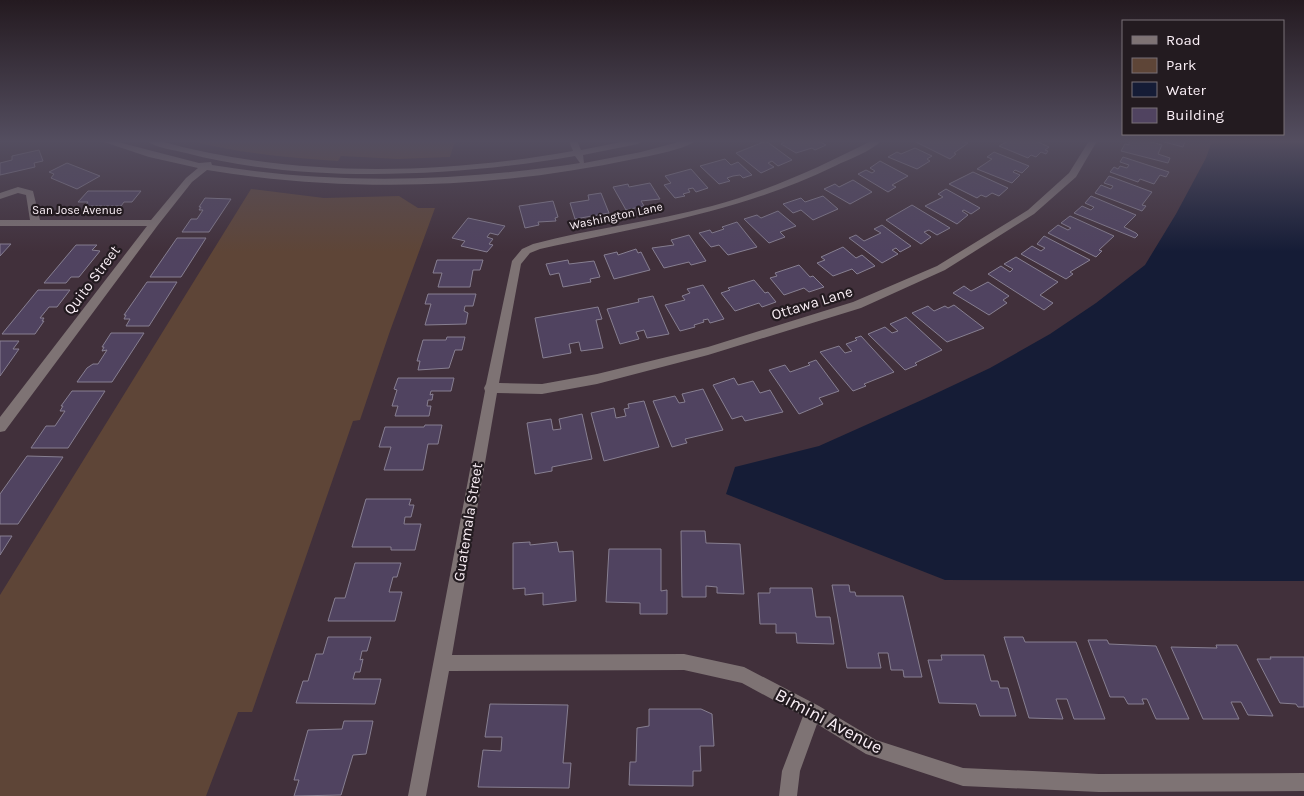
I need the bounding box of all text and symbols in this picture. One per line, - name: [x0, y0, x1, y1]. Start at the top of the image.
- legend: [1122, 20, 1284, 135]
- text: Road: [1166, 31, 1201, 49]
- text: Park: [1166, 56, 1196, 74]
- text: Water: [1166, 81, 1207, 99]
- text: Building: [1166, 106, 1224, 124]
- street label: Washington Lane: [568, 199, 664, 233]
- street label: San Jose Avenue: [32, 203, 122, 217]
- street label: Quito Street: [60, 242, 124, 318]
- street label: Ottawa Lane: [769, 282, 855, 324]
- street label: Guatemala Street: [450, 461, 486, 583]
- street label: Bimini Avenue: [772, 683, 886, 759]

